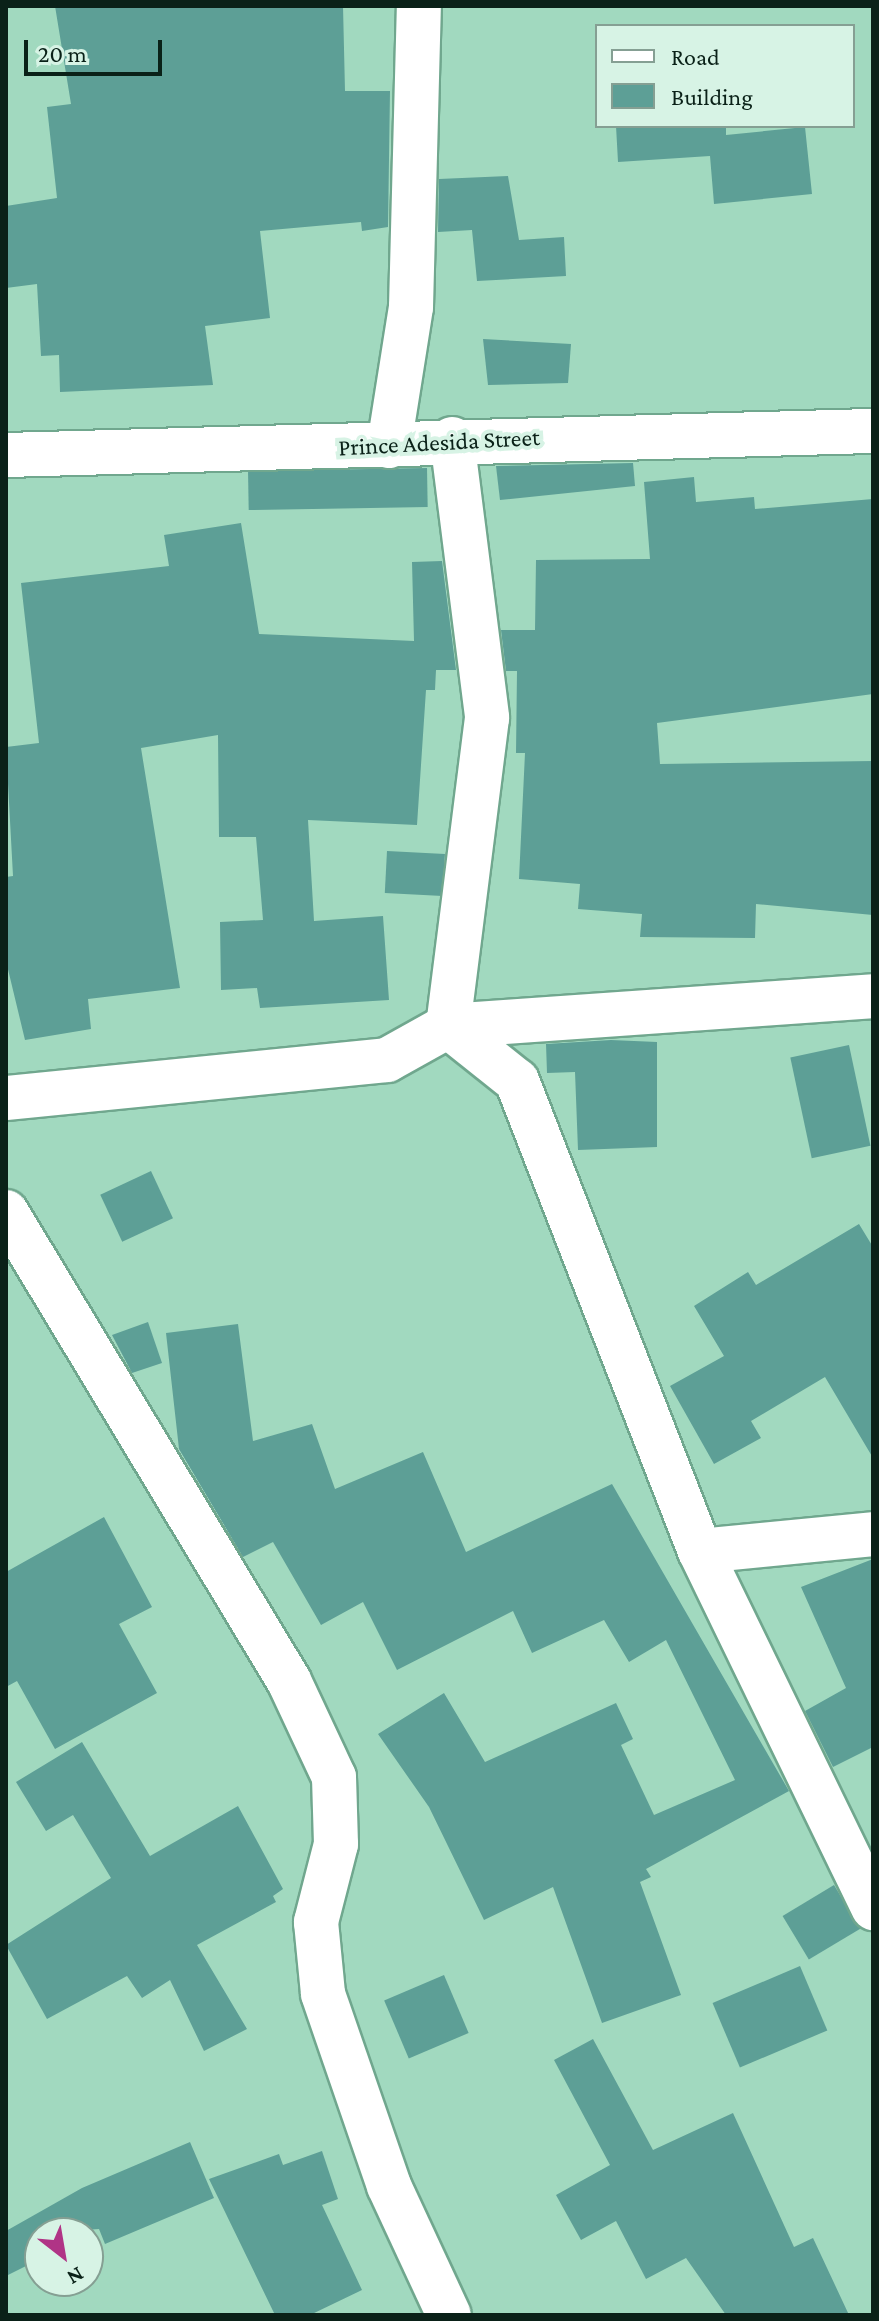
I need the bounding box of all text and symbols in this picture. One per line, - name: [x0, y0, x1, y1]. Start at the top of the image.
- scale bar: [28, 24, 166, 74]
- legend: [595, 24, 855, 128]
- text: 20 m: [38, 40, 87, 67]
- text: Road: [671, 43, 720, 70]
- text: Building: [671, 83, 753, 110]
- street label: Prince Adesida Street: [338, 422, 540, 462]
- north arrow: [24, 2217, 104, 2297]
- text: N: [63, 2262, 88, 2291]

